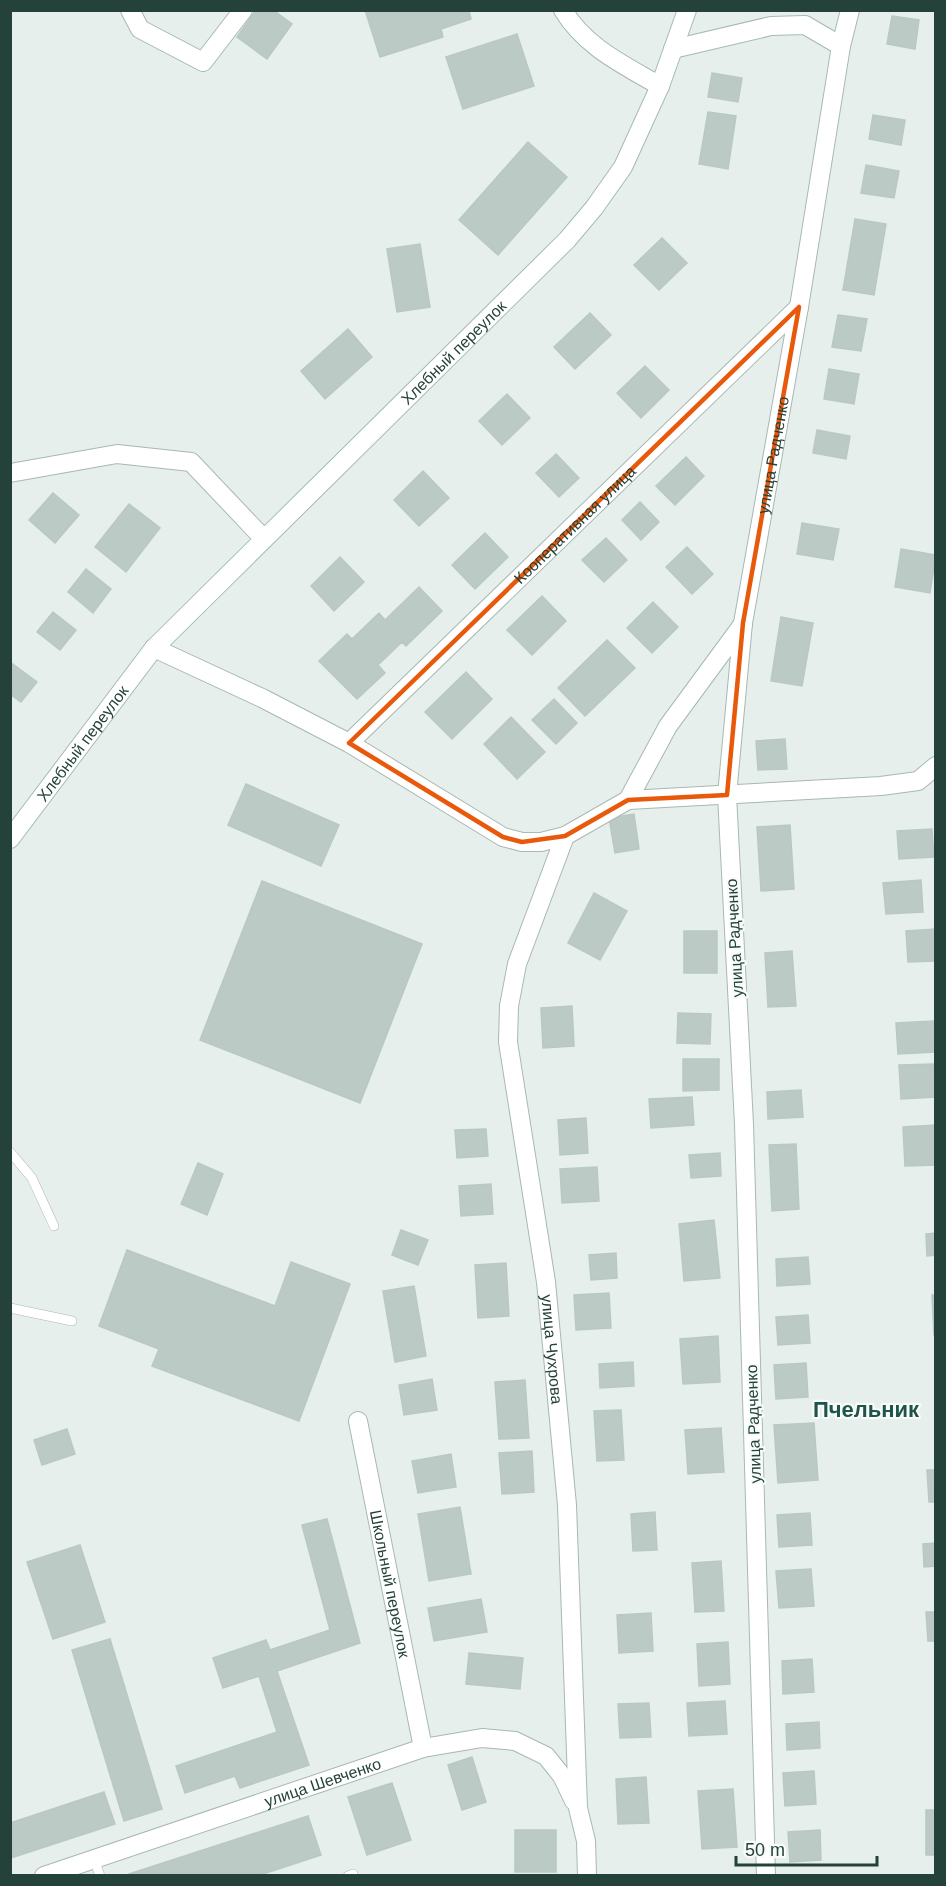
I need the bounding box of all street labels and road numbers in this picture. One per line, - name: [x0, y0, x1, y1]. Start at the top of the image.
- street label: Хлебный переулок: [398, 297, 510, 408]
- street label: улица Радченко: [754, 395, 792, 515]
- street label: Кооперативная улица: [511, 462, 639, 587]
- street label: Хлебный переулок: [34, 682, 132, 804]
- street label: улица Радченко: [723, 878, 746, 998]
- street label: улица Чухрова: [538, 1294, 565, 1405]
- street label: улица Радченко: [743, 1364, 764, 1484]
- street label: Школьный переулок: [367, 1509, 413, 1660]
- street label: улица Шевченко: [262, 1755, 383, 1810]

